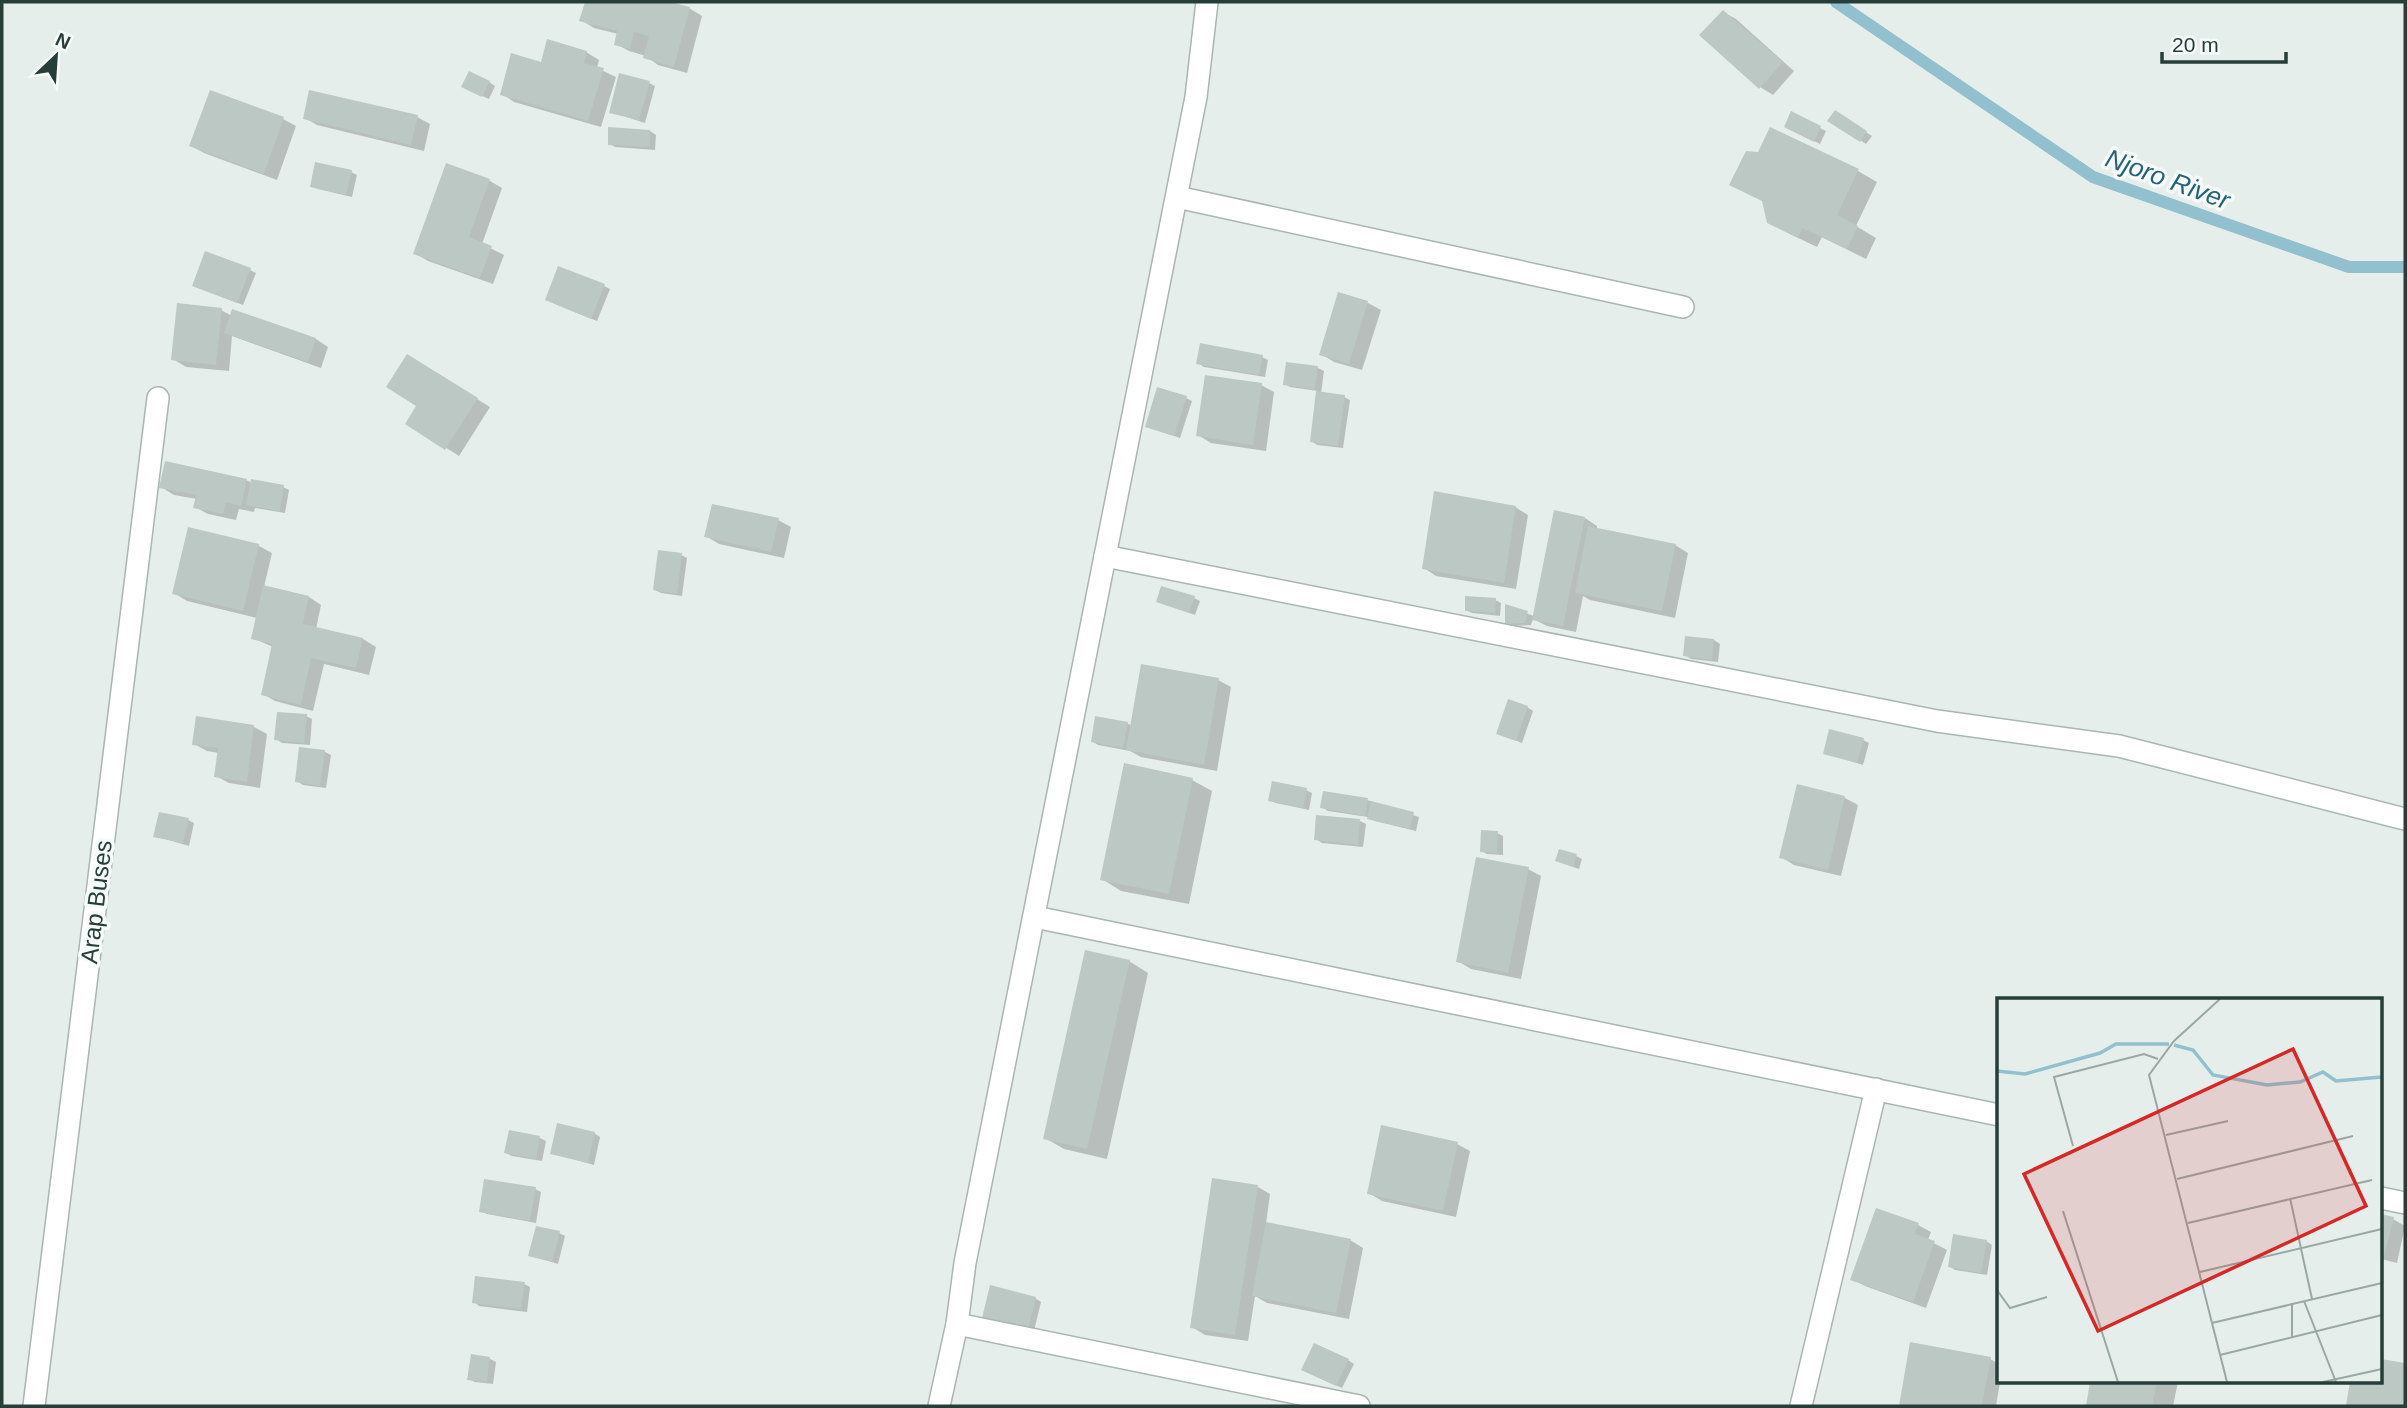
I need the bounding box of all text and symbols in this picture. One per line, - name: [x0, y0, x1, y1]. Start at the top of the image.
- north arrow: [21, 21, 91, 91]
- scale bar: [2162, 21, 2286, 65]
- text: N: [52, 29, 74, 53]
- text: 20 m: [2172, 33, 2219, 56]
- water label: Njoro River: [2102, 143, 2235, 216]
- street label: Arap Buses: [75, 839, 117, 965]
- inset map: [1997, 998, 2382, 1384]

